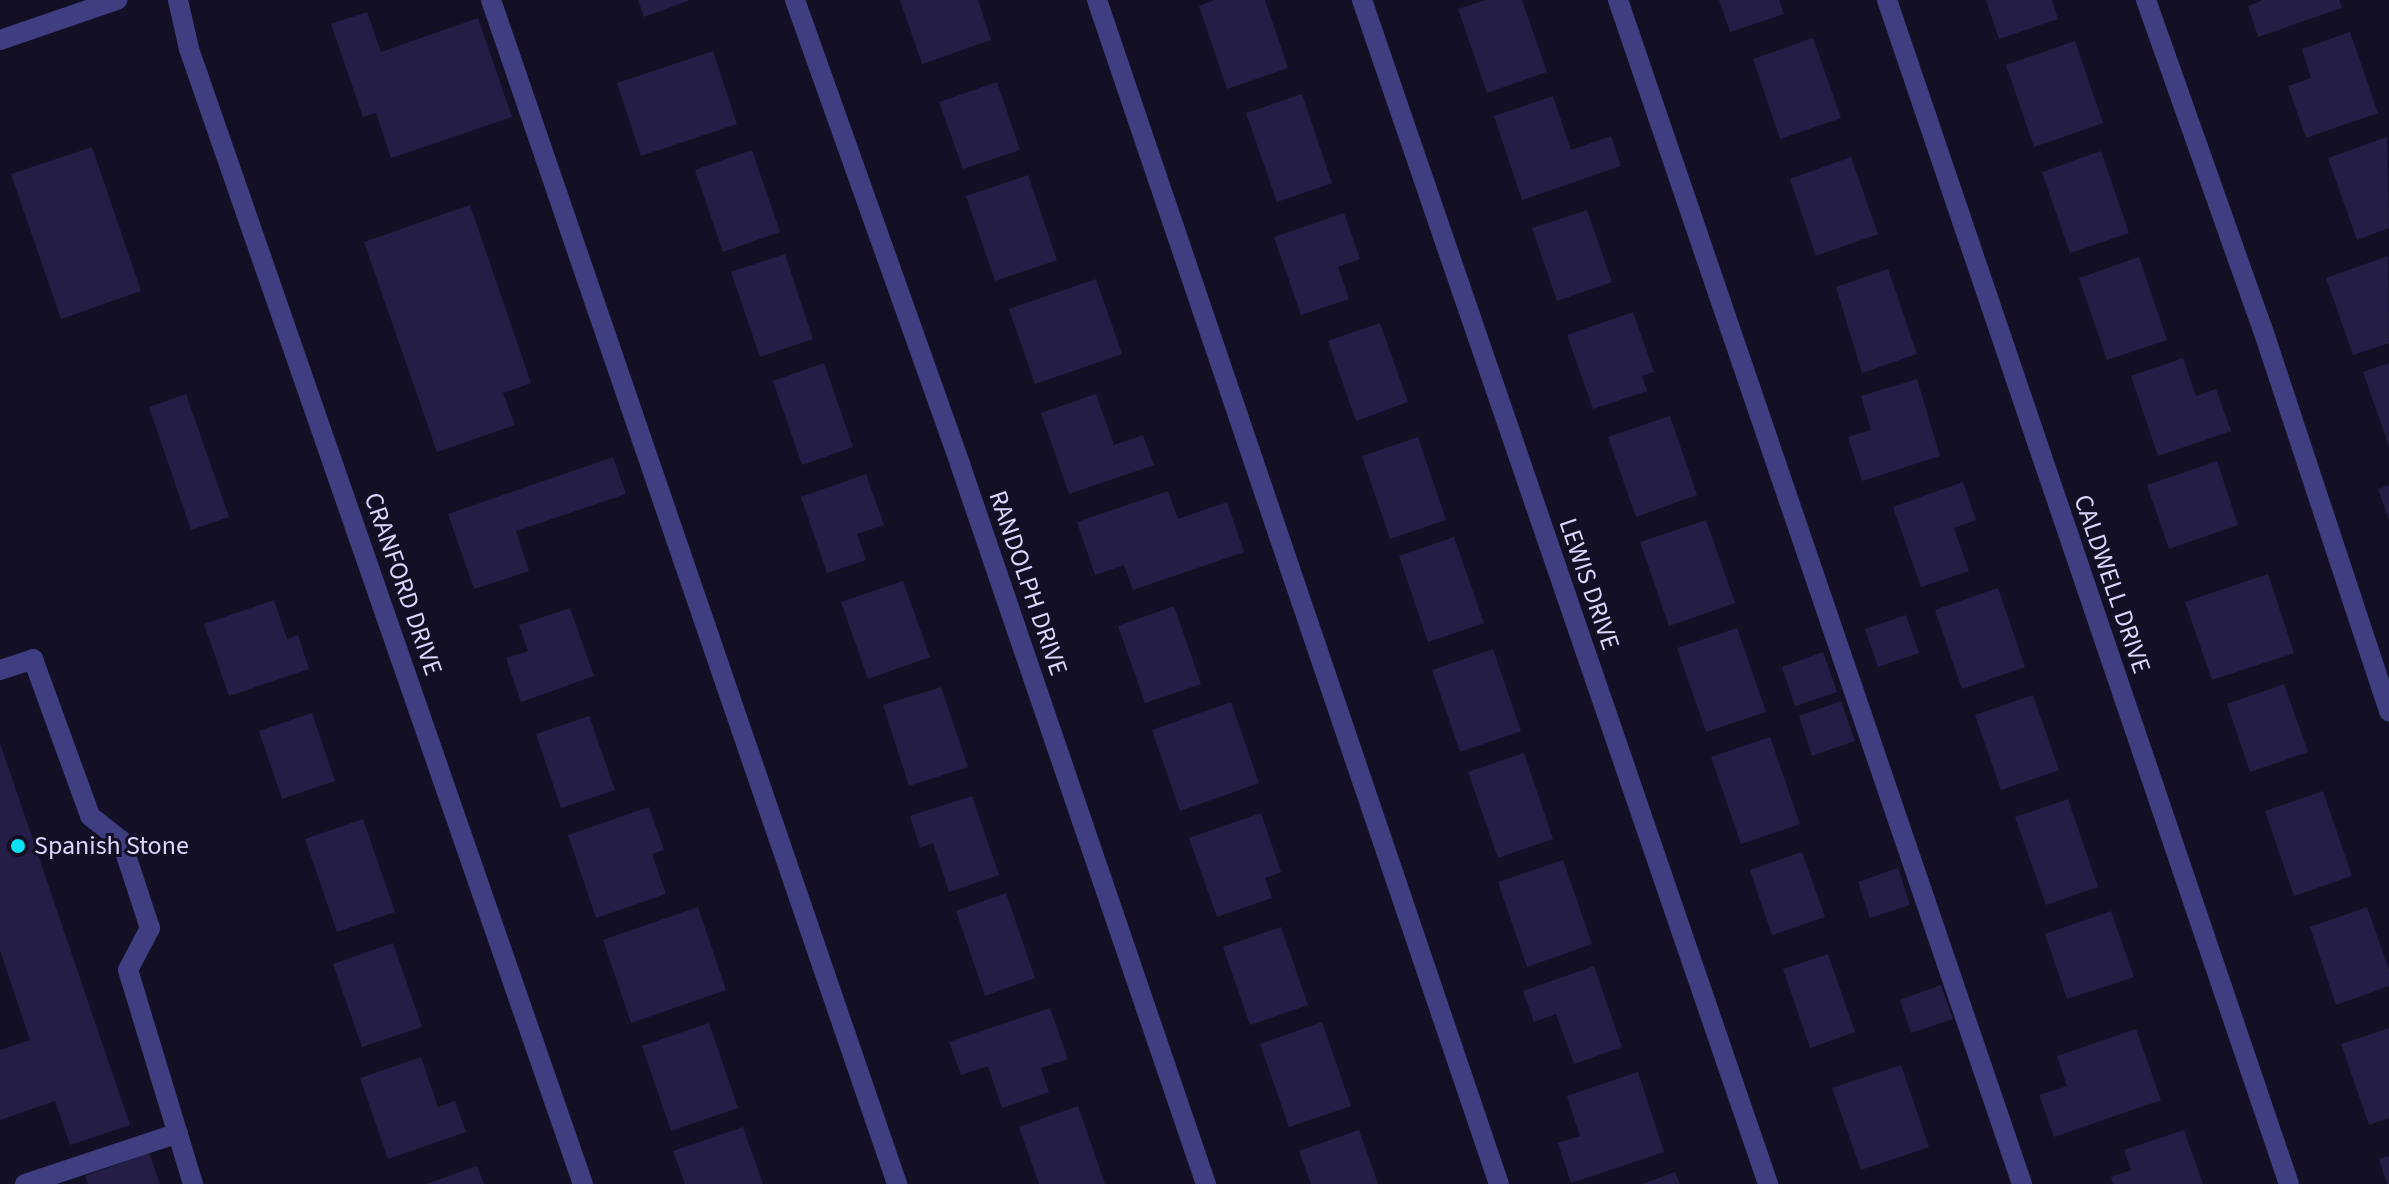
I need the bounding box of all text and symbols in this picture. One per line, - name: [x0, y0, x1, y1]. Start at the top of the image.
- street label: RANDOLPH DRIVE: [982, 487, 1074, 679]
- street label: CRANFORD DRIVE: [357, 489, 449, 679]
- street label: CALDWELL DRIVE: [2067, 491, 2157, 677]
- street label: LEWIS DRIVE: [1552, 514, 1626, 654]
- place label: Spanish Stone: [34, 830, 189, 862]
- marker: Spanish Stone: [9, 837, 27, 855]

